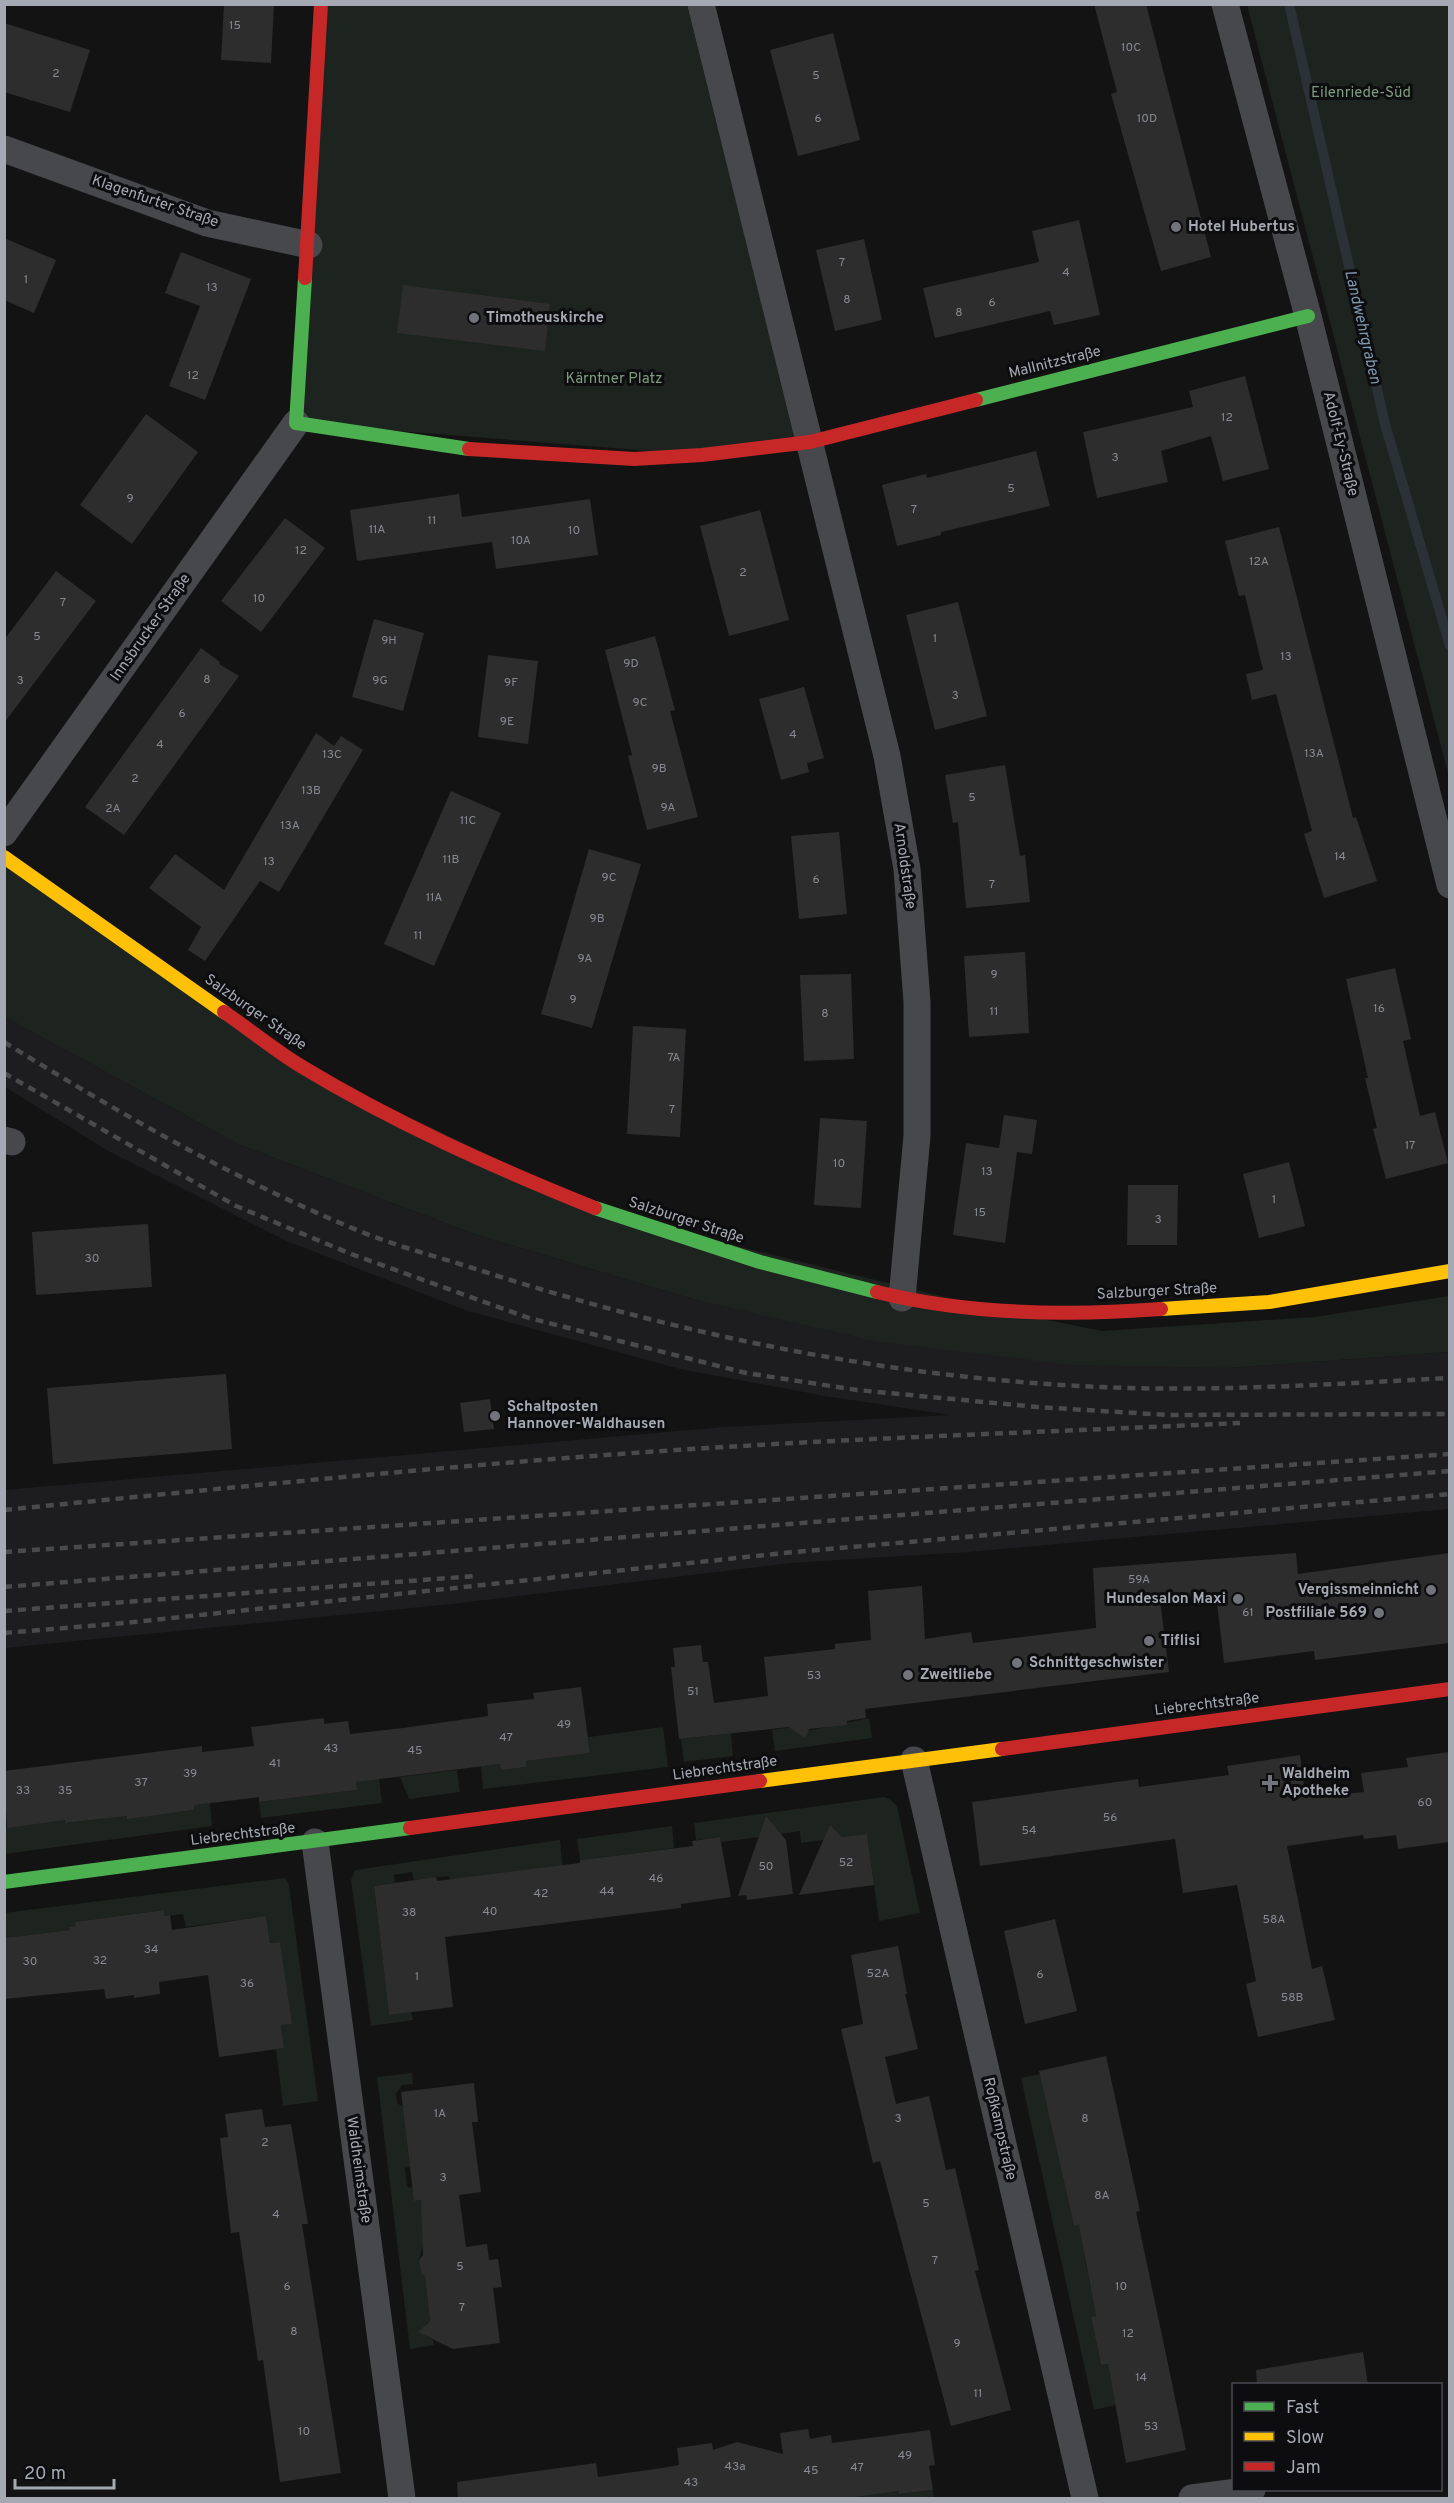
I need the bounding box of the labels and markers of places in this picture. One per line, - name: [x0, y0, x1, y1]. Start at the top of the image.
- place label: Hotel Hubertus: [1188, 218, 1295, 237]
- marker: Hotel Hubertus: [1169, 220, 1183, 234]
- place label: Timotheuskirche: [486, 309, 604, 328]
- marker: Timotheuskirche: [467, 311, 481, 325]
- place label: Schaltposten Hannover-Waldhausen: [507, 1398, 665, 1434]
- marker: Schaltposten Hannover-Waldhausen: [488, 1409, 502, 1423]
- place label: Vergissmeinnicht: [1298, 1581, 1419, 1600]
- marker: Vergissmeinnicht: [1424, 1583, 1438, 1597]
- place label: Hundesalon Maxi: [1106, 1590, 1226, 1609]
- marker: Hundesalon Maxi: [1231, 1592, 1245, 1606]
- place label: Postfiliale 569: [1266, 1604, 1367, 1623]
- marker: Postfiliale 569: [1372, 1606, 1386, 1620]
- place label: Tiflisi: [1161, 1632, 1200, 1651]
- marker: Tiflisi: [1142, 1634, 1156, 1648]
- place label: Schnittgeschwister: [1029, 1654, 1165, 1673]
- marker: Schnittgeschwister: [1010, 1656, 1024, 1670]
- place label: Zweitliebe: [920, 1666, 992, 1685]
- marker: Zweitliebe: [901, 1668, 915, 1682]
- place label: Waldheim Apotheke: [1282, 1765, 1350, 1801]
- marker: Waldheim Apotheke: [1263, 1776, 1277, 1790]

